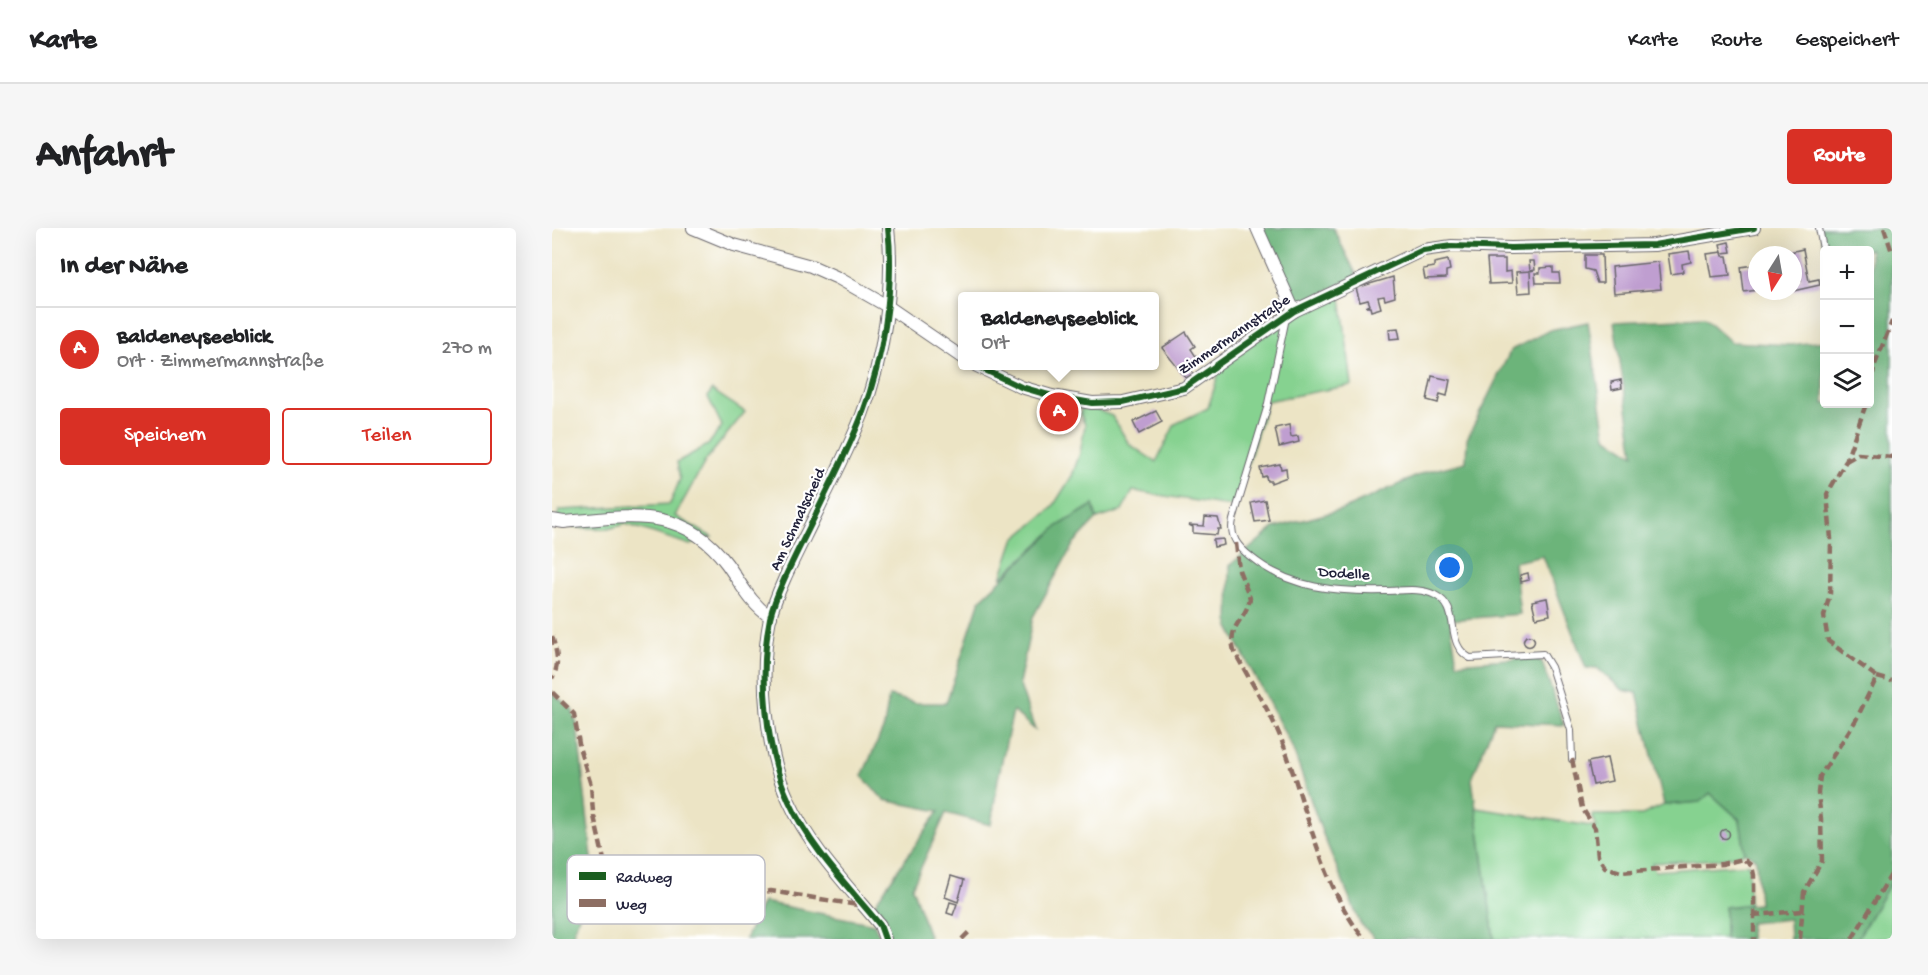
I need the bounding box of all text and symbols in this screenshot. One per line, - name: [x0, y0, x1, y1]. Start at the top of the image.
- text: Karte: [30, 25, 97, 58]
- text: Karte: [1628, 29, 1678, 54]
- text: Route: [1711, 29, 1762, 54]
- text: Gespeichert: [1795, 29, 1898, 54]
- button: Route: [1787, 129, 1892, 184]
- text: Anfahrt: [36, 132, 171, 181]
- north arrow: [1748, 246, 1802, 300]
- map controls: [1820, 246, 1874, 408]
- button: +: [1820, 246, 1874, 300]
- text: In der Nähe: [60, 252, 188, 283]
- street label: Zimmermannstraße: [1175, 291, 1295, 380]
- popup: [958, 292, 1159, 370]
- button: −: [1820, 300, 1874, 354]
- text: Baldeneyseeblick: [981, 307, 1136, 333]
- text: Baldeneyseeblick: [117, 325, 272, 351]
- text: Ort: [981, 333, 1009, 356]
- text: A: [74, 338, 85, 361]
- text: 270 m: [442, 338, 492, 361]
- text: Ort · Zimmermannstraße: [117, 351, 324, 374]
- button: layers: [1820, 354, 1874, 408]
- pin: A: [1040, 390, 1078, 435]
- button: Speichern: [60, 408, 270, 465]
- button: Teilen: [282, 408, 492, 465]
- street label: Am Schmalscheid: [767, 464, 832, 574]
- your location: [1435, 553, 1464, 582]
- street label: Dodelle: [1317, 564, 1371, 586]
- legend: [567, 855, 765, 924]
- text: Radweg: [616, 870, 672, 889]
- text: Weg: [616, 897, 647, 916]

